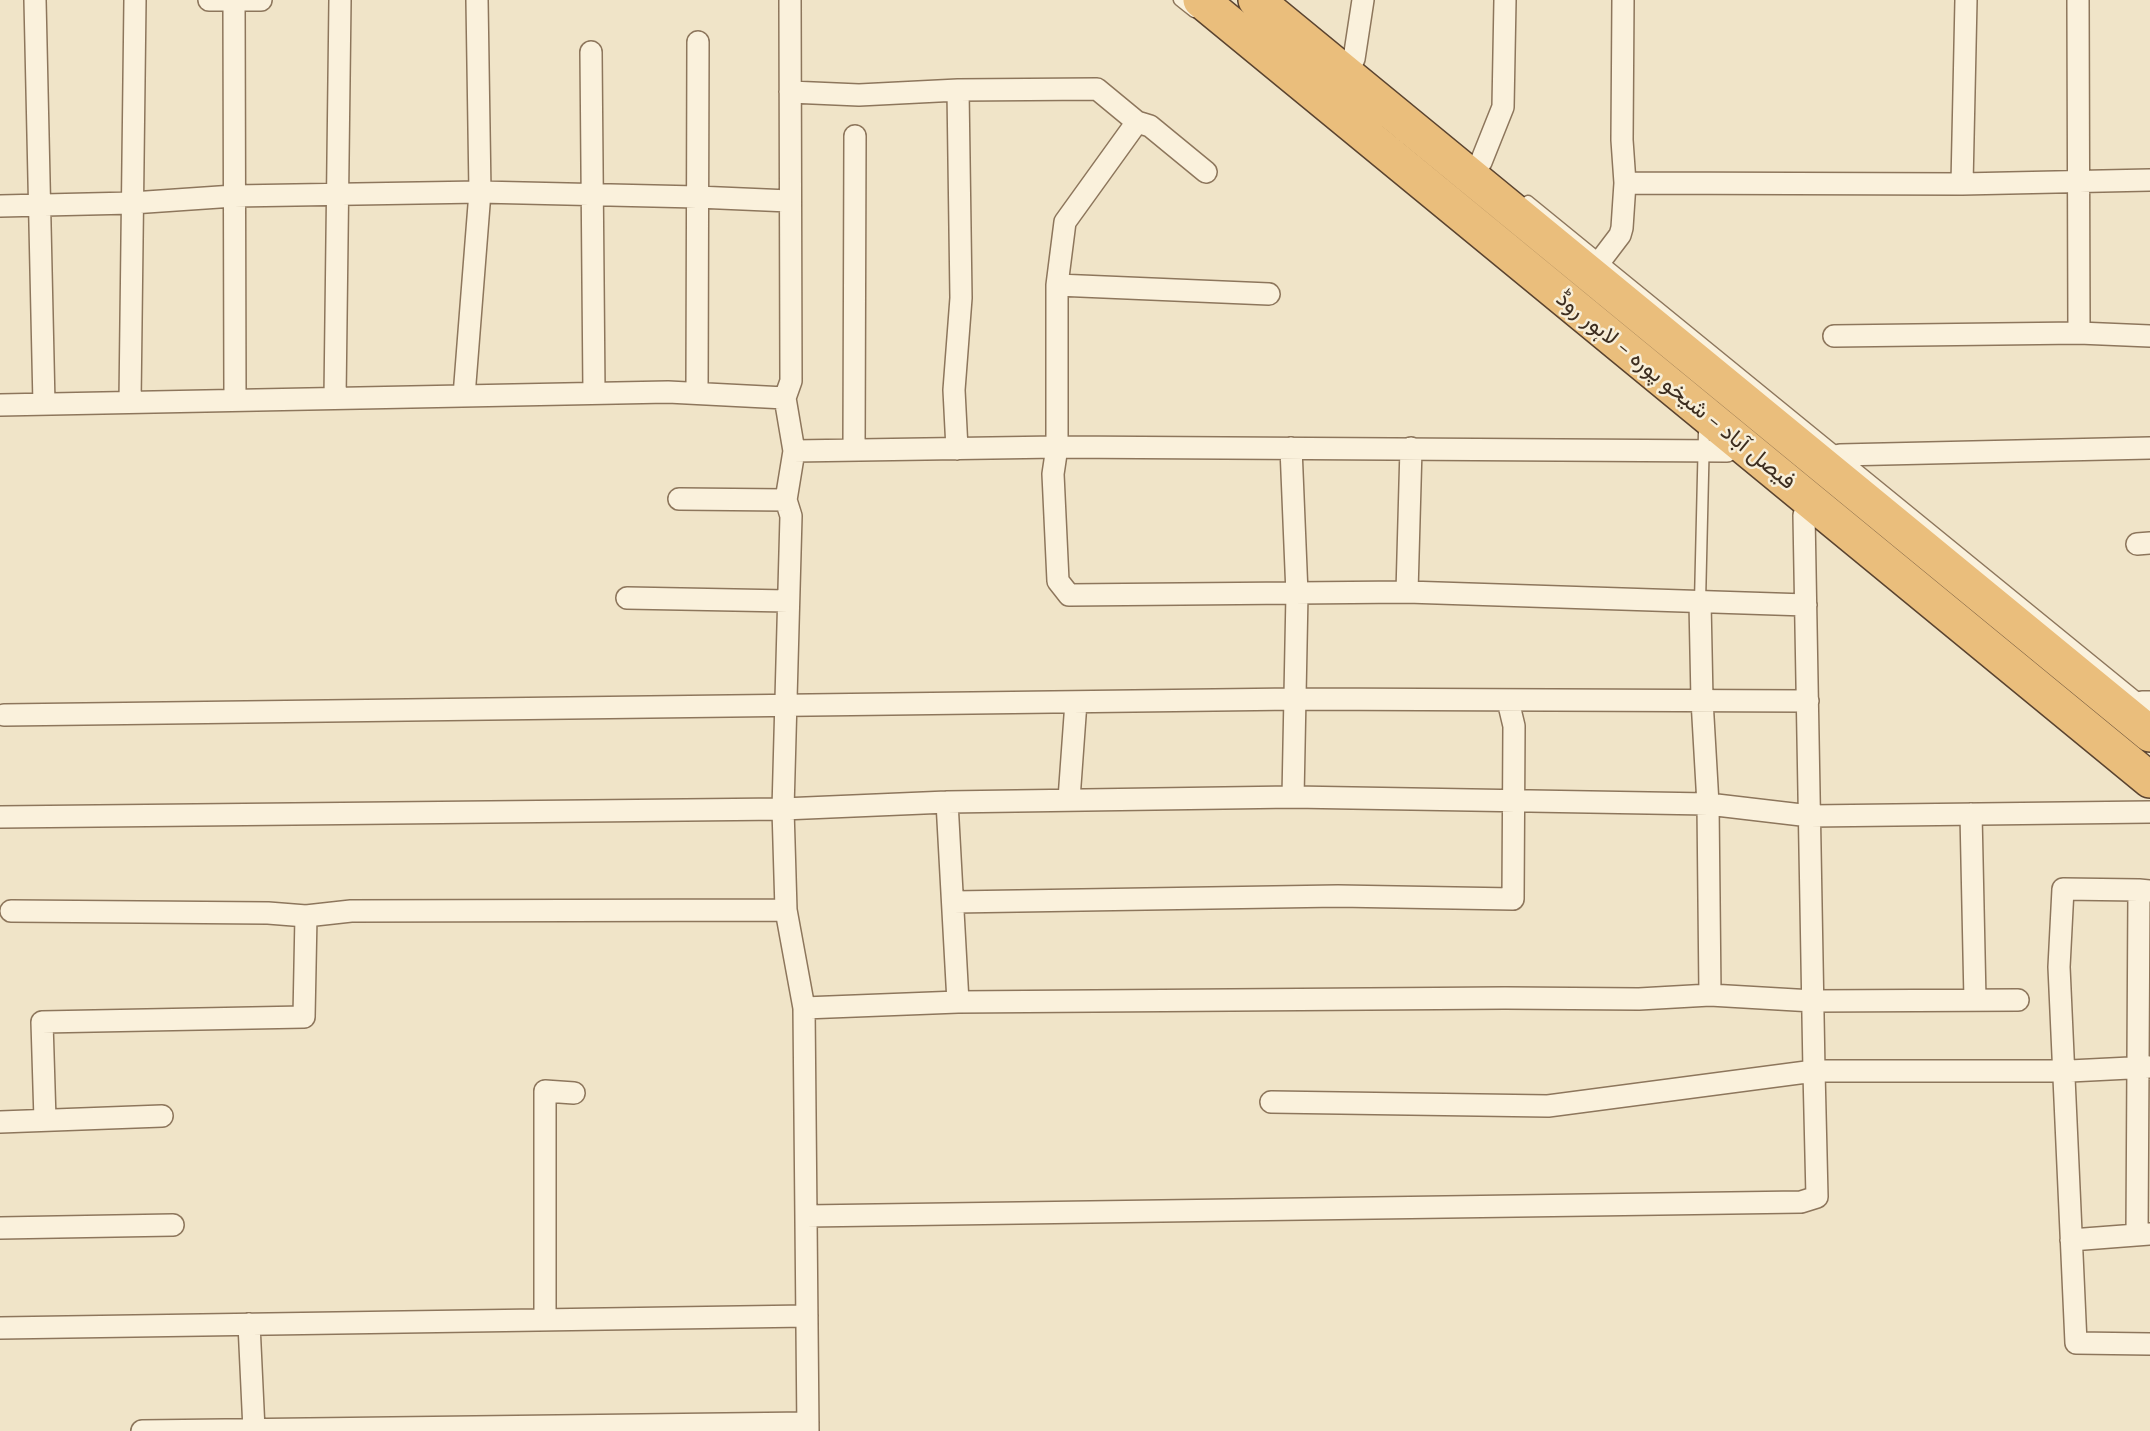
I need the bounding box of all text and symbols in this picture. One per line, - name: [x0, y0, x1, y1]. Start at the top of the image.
- street label: فیصل آباد - شیخو پورہ - لاہور روڈ: [1551, 285, 1801, 495]

